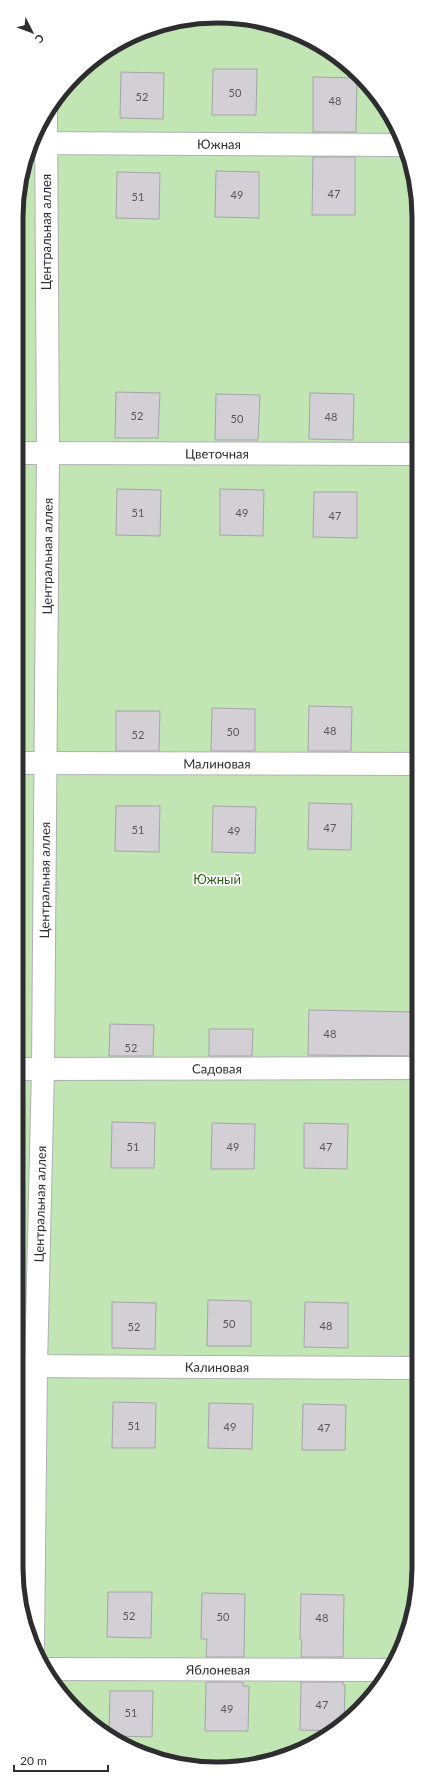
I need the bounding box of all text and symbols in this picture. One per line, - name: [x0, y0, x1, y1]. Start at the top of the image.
- north arrow: [12, 12, 52, 52]
- text: С: [32, 32, 47, 47]
- house number: 50: [229, 86, 242, 99]
- house number: 52: [136, 90, 148, 103]
- house number: 48: [329, 94, 341, 107]
- street label: Южная: [197, 136, 241, 152]
- street label: Центральная аллея: [38, 174, 54, 290]
- house number: 47: [328, 187, 340, 200]
- house number: 49: [231, 188, 243, 201]
- house number: 51: [132, 190, 144, 203]
- house number: 52: [131, 409, 143, 422]
- house number: 48: [325, 410, 337, 423]
- house number: 50: [231, 412, 244, 425]
- street label: Цветочная: [185, 445, 249, 462]
- street label: Центральная аллея: [39, 498, 56, 615]
- house number: 51: [132, 506, 144, 519]
- house number: 49: [236, 506, 248, 519]
- house number: 47: [329, 509, 341, 522]
- house number: 48: [324, 724, 336, 737]
- house number: 50: [227, 725, 240, 738]
- house number: 52: [132, 728, 144, 741]
- street label: Малиновая: [183, 755, 251, 772]
- house number: 47: [324, 821, 336, 834]
- street label: Центральная аллея: [36, 822, 53, 939]
- house number: 51: [132, 823, 144, 836]
- house number: 49: [228, 824, 240, 837]
- park label: Южный: [193, 871, 241, 887]
- house number: 48: [324, 1027, 336, 1040]
- house number: 52: [125, 1041, 137, 1054]
- street label: Садовая: [192, 1060, 242, 1077]
- house number: 51: [127, 1140, 139, 1153]
- house number: 49: [227, 1140, 239, 1153]
- house number: 47: [320, 1140, 332, 1153]
- street label: Центральная аллея: [30, 1146, 49, 1263]
- house number: 50: [223, 1317, 236, 1330]
- house number: 48: [320, 1319, 332, 1332]
- house number: 52: [128, 1320, 140, 1333]
- street label: Калиновая: [185, 1359, 249, 1375]
- house number: 51: [128, 1419, 140, 1432]
- house number: 49: [224, 1420, 236, 1433]
- house number: 47: [318, 1421, 330, 1434]
- house number: 52: [123, 1609, 135, 1622]
- house number: 50: [217, 1610, 230, 1623]
- house number: 48: [316, 1611, 328, 1624]
- street label: Яблоневая: [185, 1661, 250, 1678]
- house number: 47: [316, 1698, 328, 1711]
- house number: 49: [221, 1702, 233, 1715]
- house number: 51: [125, 1706, 137, 1719]
- scale bar: [14, 1747, 108, 1773]
- text: 20 m: [20, 1753, 47, 1768]

